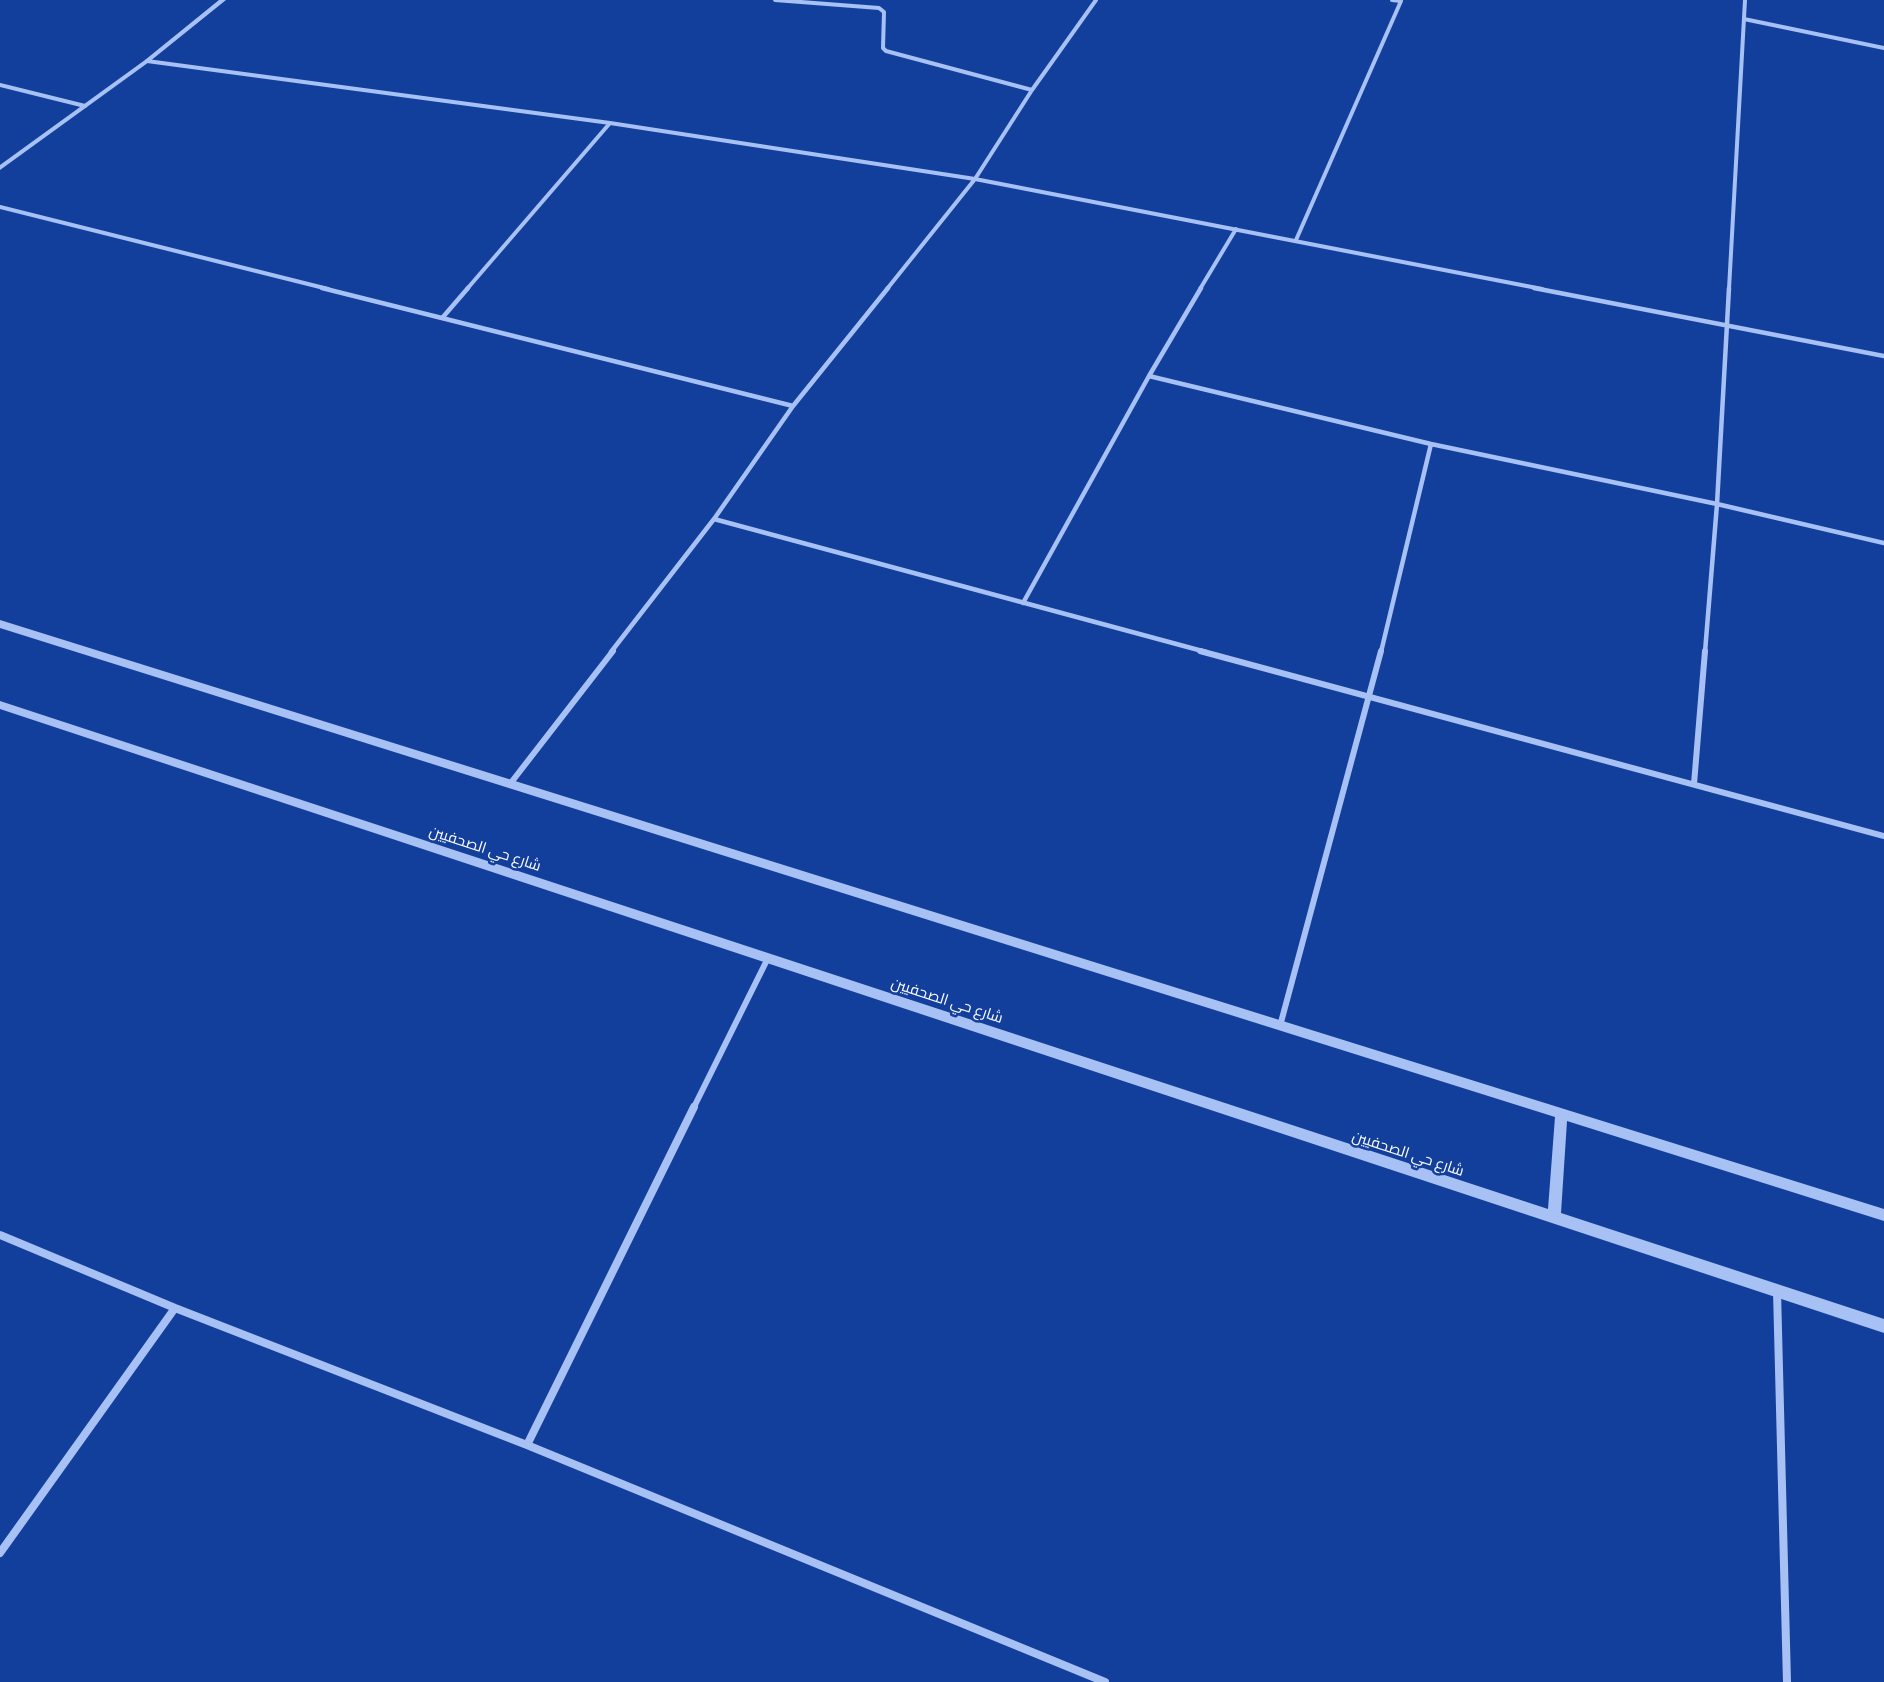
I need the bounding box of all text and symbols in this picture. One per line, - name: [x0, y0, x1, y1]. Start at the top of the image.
- street label: شارع حي الصحفيين: [427, 822, 543, 876]
- street label: شارع حي الصحفيين: [889, 974, 1005, 1028]
- street label: شارع حي الصحفيين: [1350, 1127, 1466, 1181]

